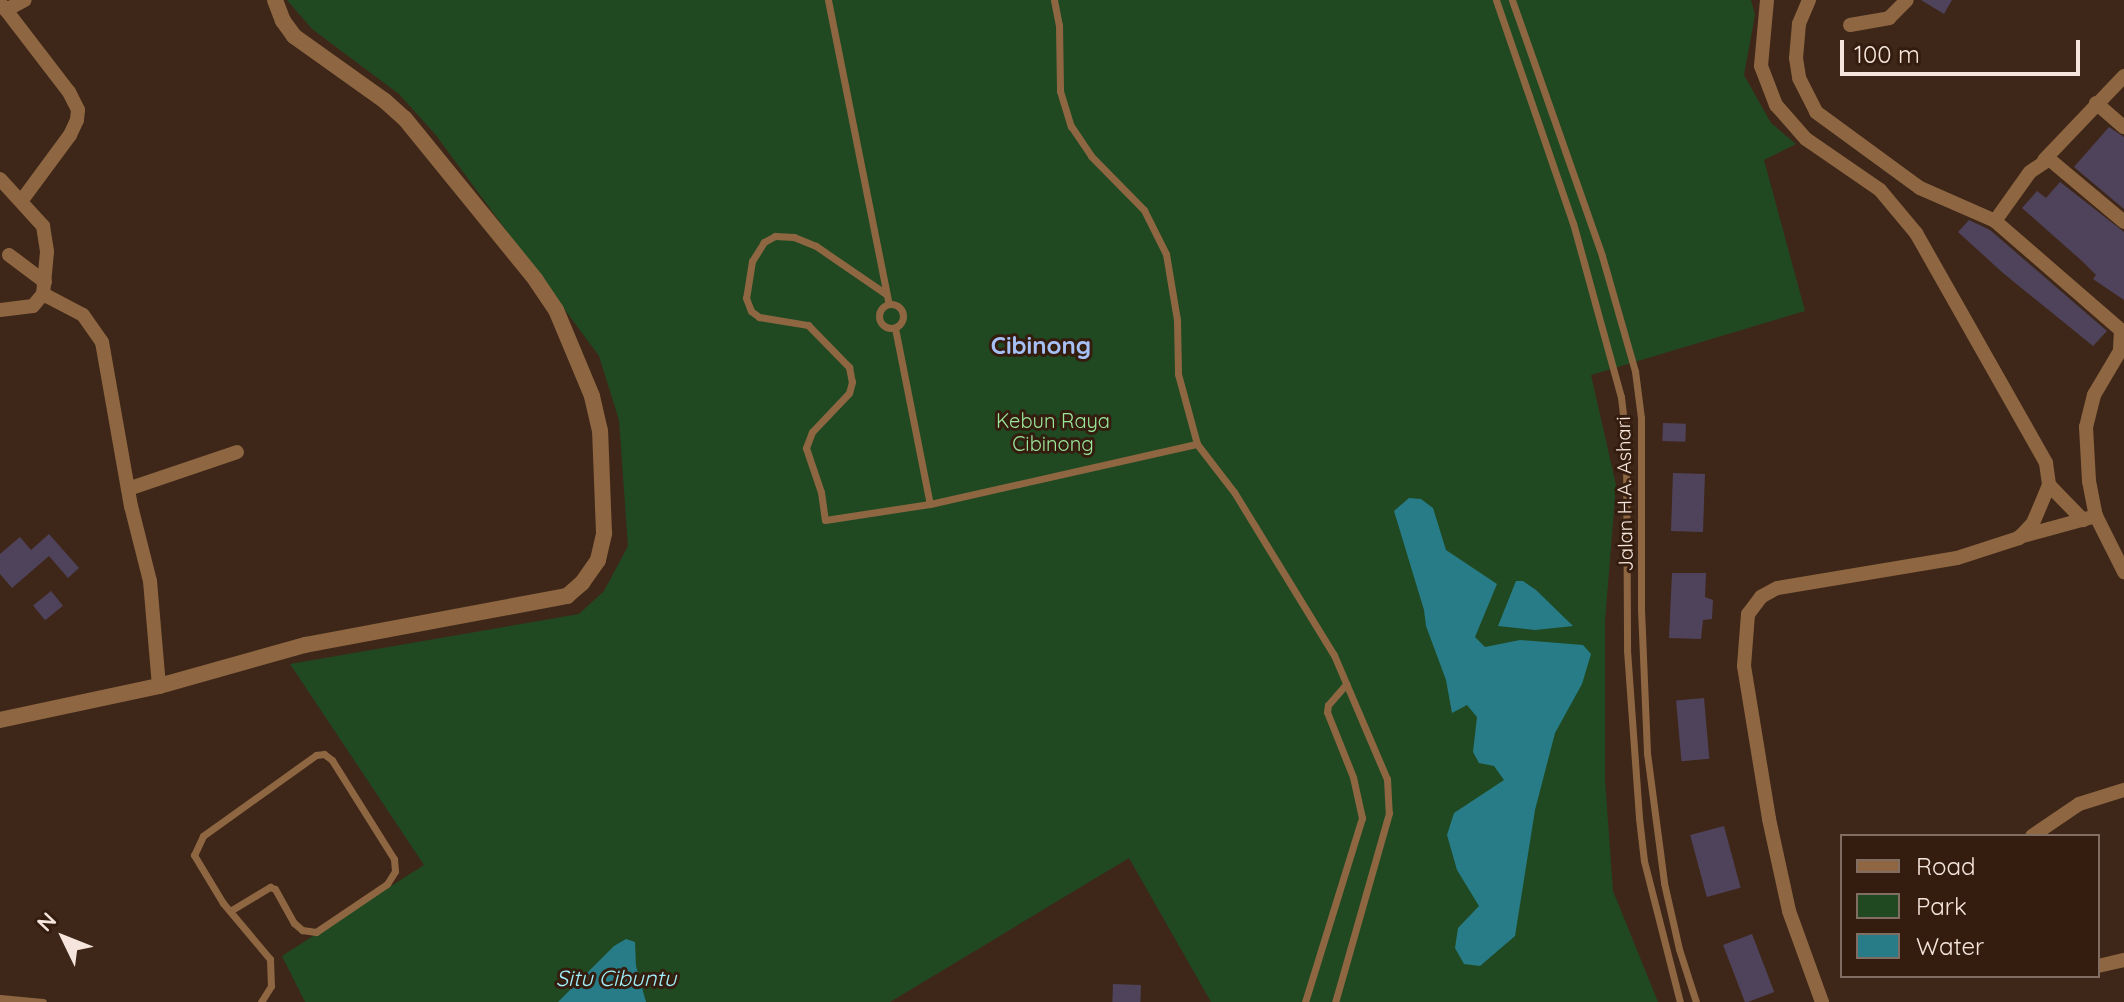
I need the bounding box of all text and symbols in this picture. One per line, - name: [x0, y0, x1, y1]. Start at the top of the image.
- scale bar: [1844, 24, 2084, 74]
- text: 100 m: [1854, 39, 1920, 69]
- district label: Cibinong: [991, 332, 1091, 360]
- park label: Kebun Raya Cibinong: [996, 409, 1110, 456]
- street label: Jalan H.A. Ashari: [1611, 416, 1637, 572]
- legend: [1840, 834, 2100, 978]
- text: Road: [1916, 851, 1976, 881]
- text: Park: [1916, 891, 1967, 921]
- north arrow: [24, 898, 104, 978]
- text: N: [31, 906, 62, 937]
- text: Water: [1916, 931, 1984, 961]
- water label: Situ Cibuntu: [556, 966, 676, 992]

